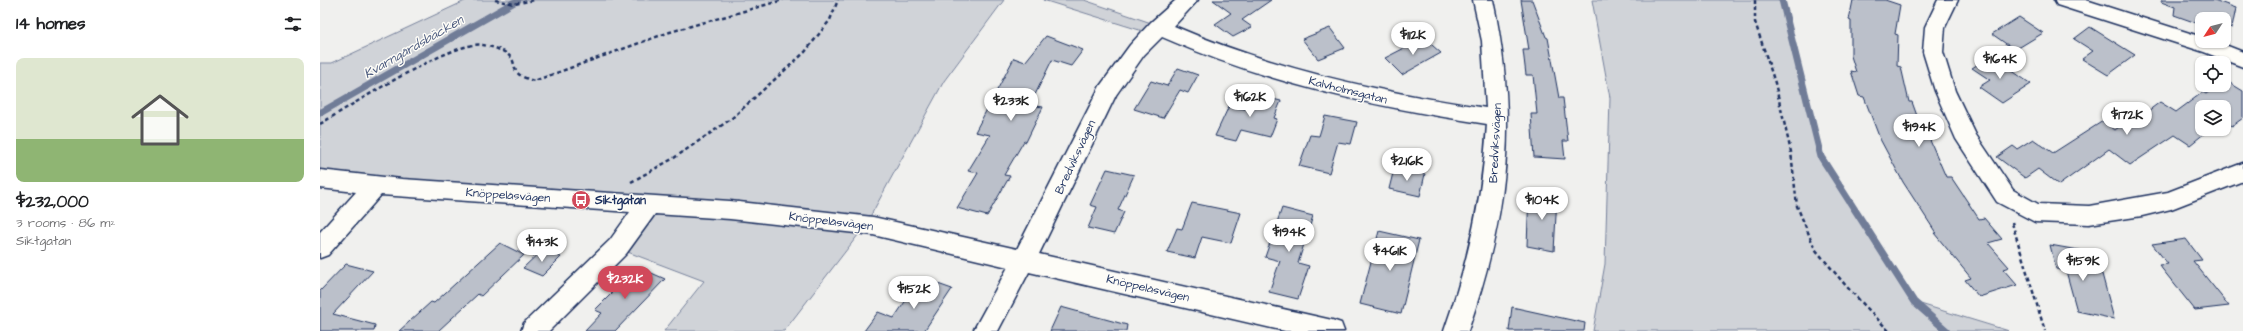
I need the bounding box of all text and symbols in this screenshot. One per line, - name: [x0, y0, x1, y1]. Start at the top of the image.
- water label: Kvarngårdsbäcken: [360, 10, 468, 84]
- text: 14 homes: [16, 12, 86, 36]
- north arrow: [2195, 12, 2231, 48]
- map controls: [2195, 12, 2231, 136]
- icon: filters: [282, 13, 304, 35]
- pin: $112K: [1385, 22, 1441, 56]
- text: $112K: [1400, 26, 1426, 44]
- pin: $164K: [1972, 46, 2028, 80]
- text: $164K: [1983, 50, 2017, 68]
- button: locate: [2195, 56, 2231, 92]
- street label: Kalvholmsgatan: [1306, 72, 1389, 109]
- icon: home: [124, 84, 196, 156]
- pin: $162K: [1222, 84, 1278, 118]
- pin: $233K: [983, 88, 1039, 122]
- text: $162K: [1234, 88, 1266, 106]
- text: $233K: [993, 92, 1029, 110]
- button: layers: [2195, 100, 2231, 136]
- pin: $172K: [2099, 102, 2155, 136]
- street label: Bredviksvägen: [1485, 103, 1507, 184]
- text: $172K: [2111, 106, 2143, 124]
- pin: $194K: [1891, 114, 1947, 148]
- street label: Bredviksvägen: [1051, 117, 1101, 198]
- text: $194K: [1902, 118, 1936, 136]
- pin: $216K: [1379, 148, 1435, 182]
- text: $216K: [1391, 152, 1423, 170]
- street label: Knöppelåsvägen: [465, 184, 551, 208]
- pin: $104K: [1514, 187, 1570, 221]
- bus stop icon: Siktgatan: [570, 189, 592, 211]
- text: $232,000: [16, 190, 89, 214]
- text: $104K: [1525, 191, 1559, 209]
- place label: Siktgatan: [594, 192, 646, 211]
- street label: Knöppelåsvägen: [788, 208, 874, 236]
- text: 3 rooms · 86 m²: [16, 214, 115, 232]
- pin: $194K: [1261, 219, 1317, 253]
- text: $194K: [1272, 223, 1306, 241]
- pin: $143K: [514, 229, 570, 263]
- text: Siktgatan: [16, 232, 71, 250]
- text: $143K: [526, 233, 558, 251]
- pin: $461K: [1362, 238, 1418, 272]
- text: $461K: [1373, 242, 1407, 260]
- pin: $159K: [2055, 248, 2111, 282]
- text: $159K: [2066, 252, 2100, 270]
- pin: $232K: [597, 266, 653, 300]
- text: $232K: [607, 270, 643, 288]
- street label: Knöppelåsvägen: [1104, 271, 1191, 307]
- pin: $152K: [886, 276, 942, 310]
- text: $152K: [897, 280, 931, 298]

